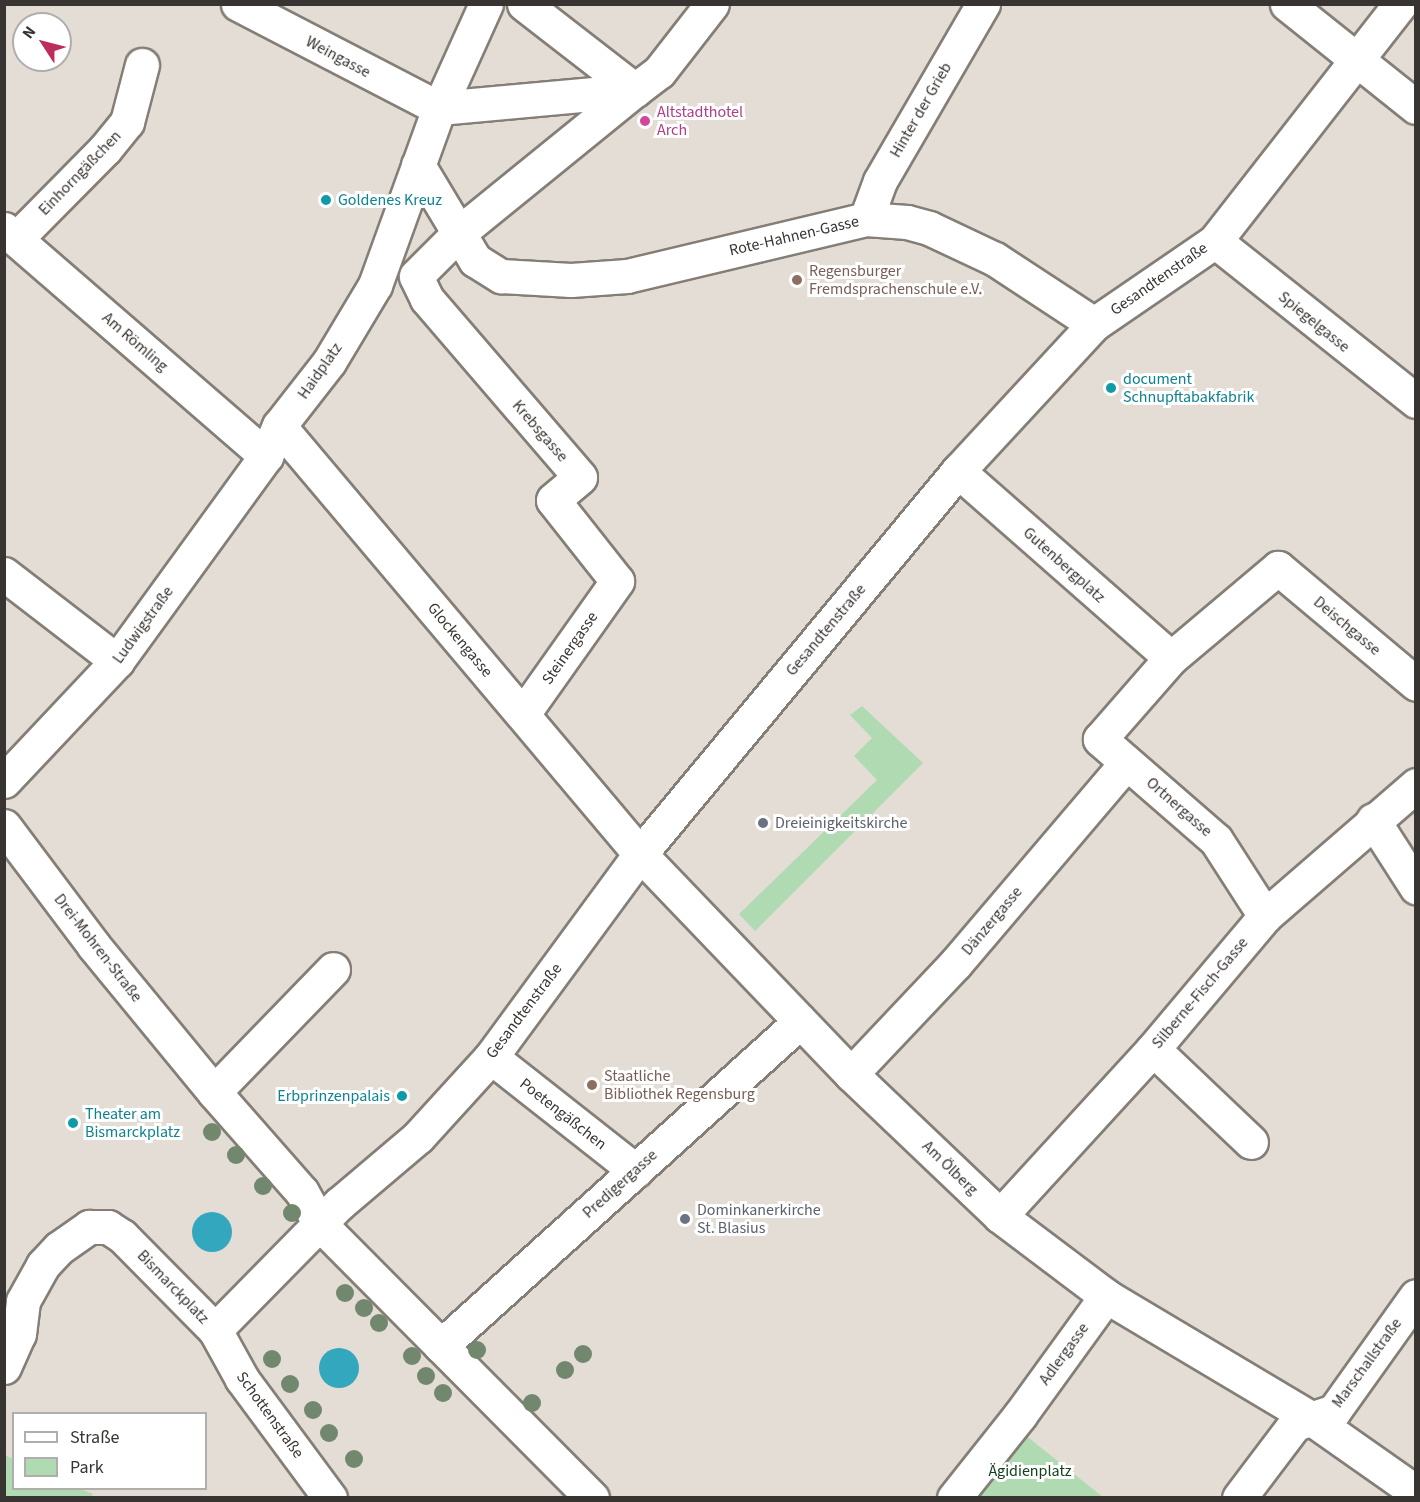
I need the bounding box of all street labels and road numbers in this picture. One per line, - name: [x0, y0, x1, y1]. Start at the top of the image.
- street label: Weingasse: [302, 32, 374, 82]
- street label: Hinter der Grieb: [886, 59, 956, 161]
- street label: Einhorngäßchen: [35, 127, 125, 219]
- street label: Rote-Hahnen-Gasse: [727, 212, 861, 260]
- street label: Gesandtenstraße: [1107, 238, 1211, 320]
- street label: Spiegelgasse: [1274, 287, 1354, 357]
- street label: Am Römling: [98, 308, 172, 376]
- street label: Haidplatz: [294, 339, 346, 403]
- street label: Krebsgasse: [508, 396, 572, 466]
- street label: Gutenbergplatz: [1019, 523, 1109, 607]
- street label: Gesandtenstraße: [782, 580, 870, 680]
- street label: Ludwigstraße: [109, 583, 177, 667]
- street label: Deischgasse: [1310, 592, 1384, 660]
- street label: Glockengasse: [423, 599, 497, 681]
- street label: Steinergasse: [538, 608, 602, 688]
- street label: Ortnergasse: [1142, 773, 1216, 841]
- street label: Dänzergasse: [958, 883, 1026, 959]
- street label: Drei-Mohren-Straße: [50, 890, 146, 1006]
- street label: Silberne-Fisch-Gasse: [1148, 933, 1252, 1053]
- street label: Gesandtenstraße: [482, 960, 566, 1062]
- street label: Poetengäßchen: [516, 1074, 610, 1154]
- street label: Am Ölberg: [918, 1137, 982, 1199]
- street label: Predigergasse: [579, 1146, 661, 1222]
- street label: Bismarckplatz: [133, 1246, 213, 1328]
- street label: Marschallstraße: [1328, 1314, 1406, 1412]
- street label: Adlergasse: [1035, 1319, 1093, 1389]
- street label: Schottenstraße: [232, 1368, 308, 1462]

